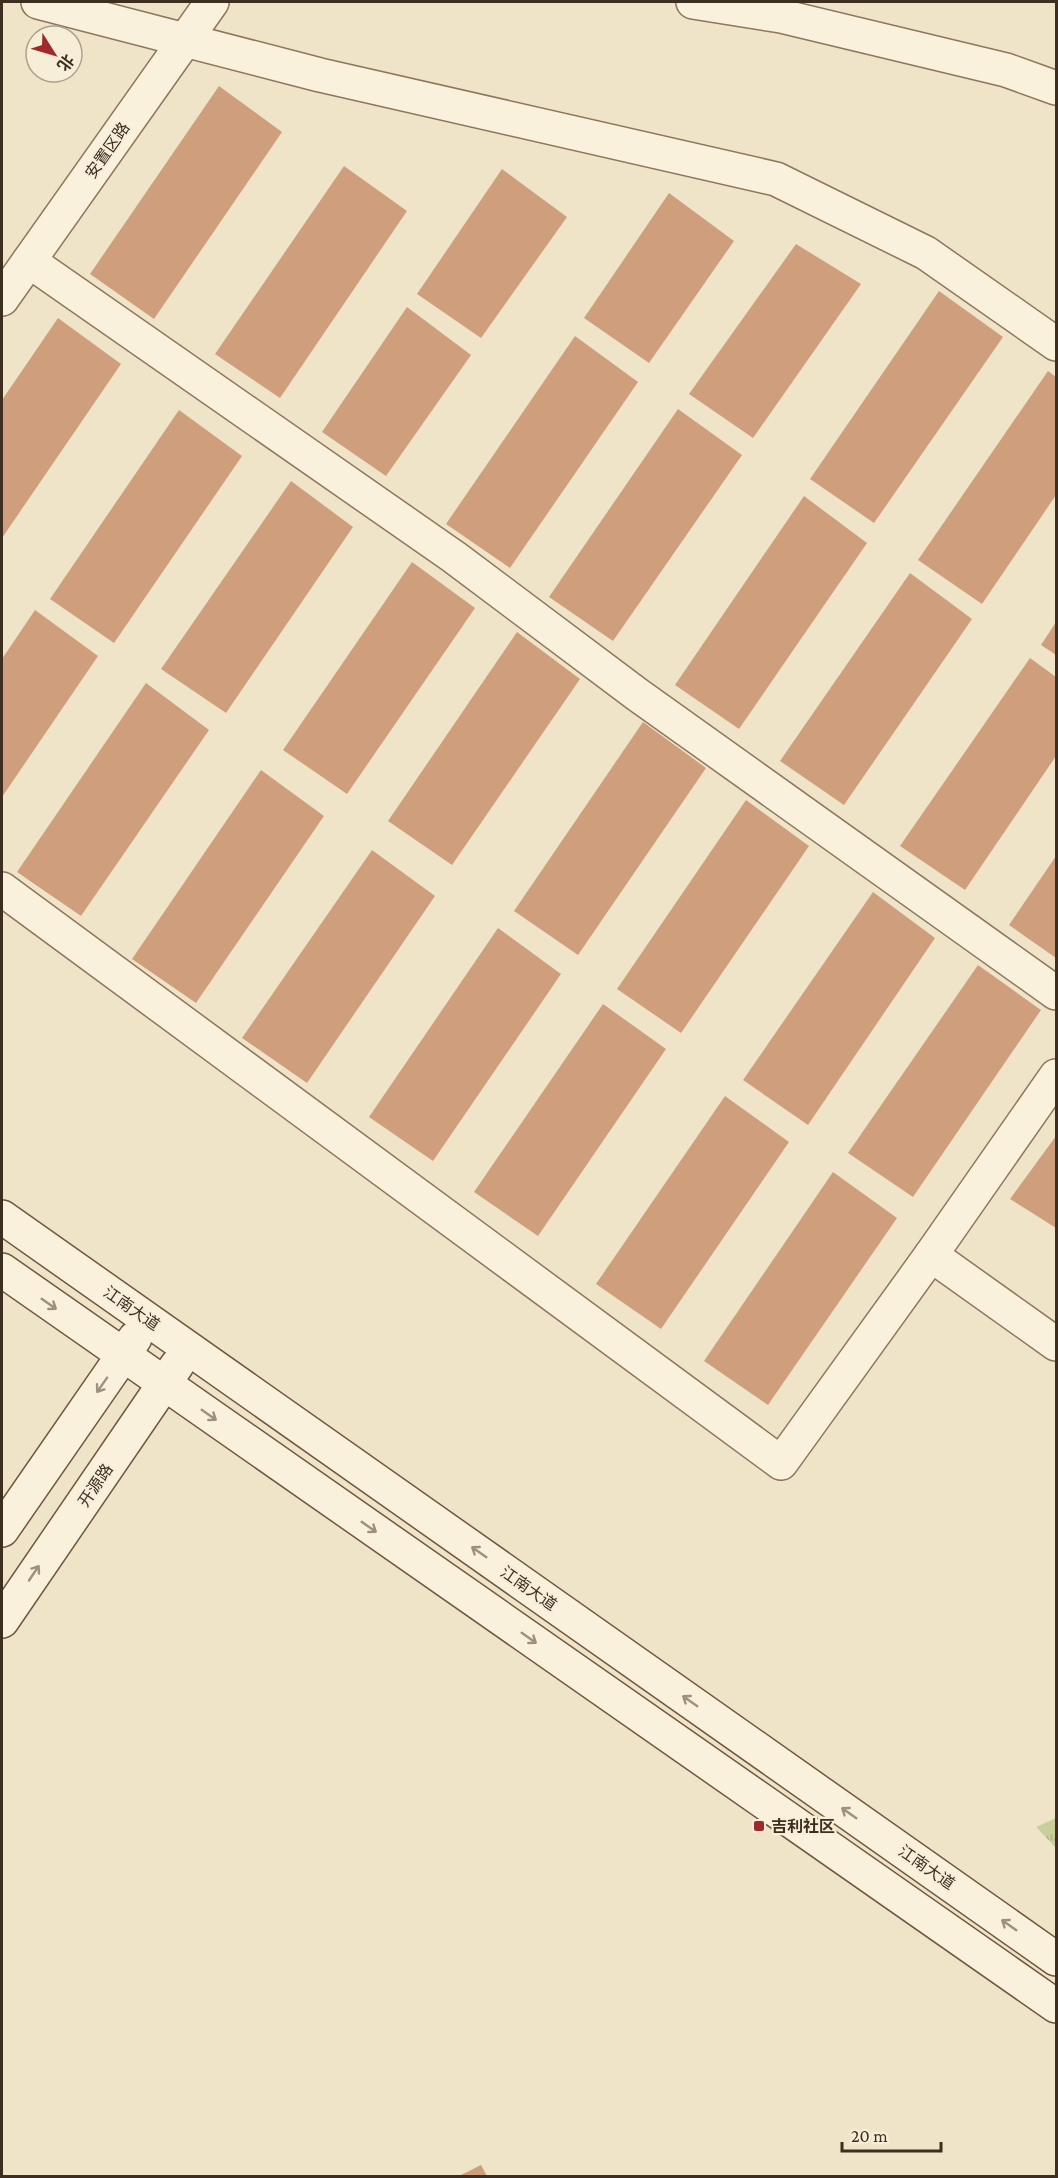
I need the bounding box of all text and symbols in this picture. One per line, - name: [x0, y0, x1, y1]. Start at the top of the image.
- north arrow: [24, 24, 84, 84]
- text: 北: [54, 51, 77, 74]
- street label: 安置区路: [82, 119, 133, 181]
- street label: 江南大道: [101, 1283, 163, 1334]
- one-way arrow: [41, 1298, 57, 1310]
- one-way arrow: [96, 1376, 108, 1392]
- one-way arrow: [201, 1409, 217, 1421]
- street label: 开源路: [75, 1461, 116, 1510]
- one-way arrow: [361, 1521, 377, 1533]
- one-way arrow: [471, 1546, 487, 1559]
- street label: 江南大道: [498, 1563, 560, 1614]
- one-way arrow: [29, 1565, 41, 1582]
- one-way arrow: [521, 1632, 537, 1644]
- one-way arrow: [682, 1695, 698, 1707]
- one-way arrow: [842, 1807, 858, 1819]
- place label: 吉利社区: [771, 1817, 835, 1835]
- marker: 吉利社区: [752, 1819, 766, 1833]
- street label: 江南大道: [896, 1842, 958, 1893]
- one-way arrow: [1001, 1919, 1017, 1931]
- scale bar: [842, 2115, 941, 2153]
- text: 20 m: [851, 2126, 888, 2146]

